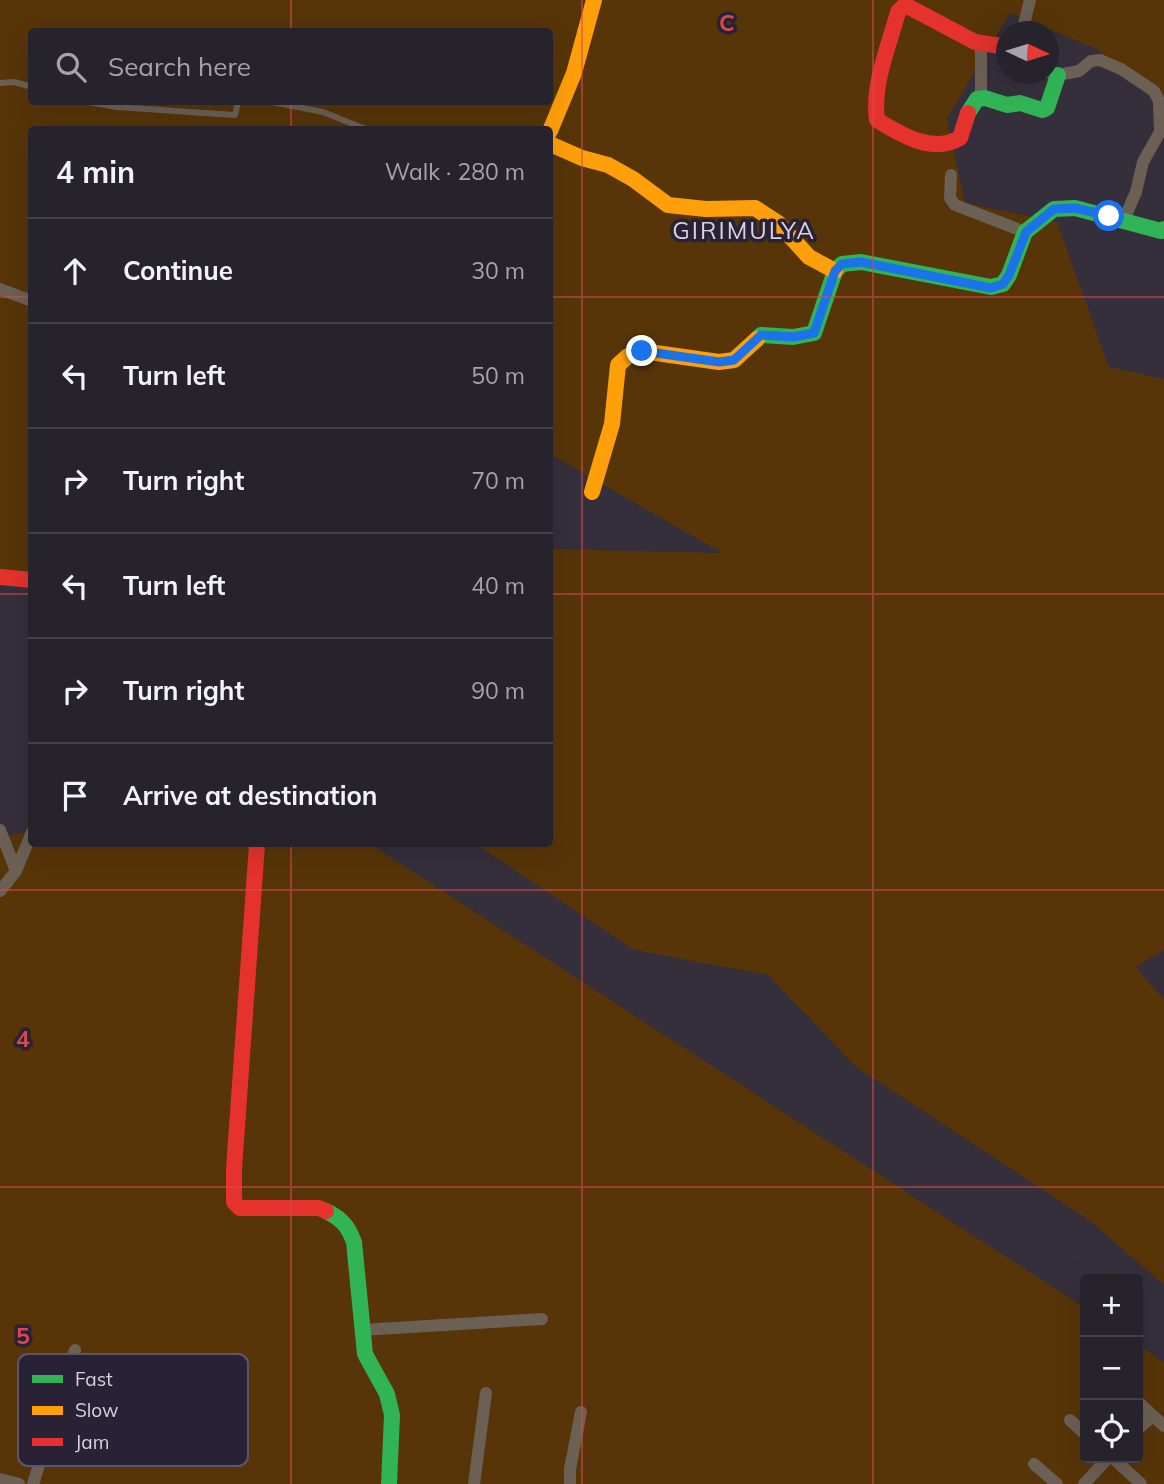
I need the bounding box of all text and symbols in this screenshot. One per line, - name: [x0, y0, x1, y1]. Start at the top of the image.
- text: C: [719, 8, 735, 37]
- north arrow: [996, 21, 1059, 84]
- search box: [28, 28, 553, 105]
- icon: search: [52, 48, 90, 86]
- text: Search here: [108, 50, 251, 83]
- text: 4 min: [56, 153, 135, 191]
- text: Walk · 280 m: [385, 157, 525, 186]
- route start: [1093, 200, 1124, 231]
- district label: GIRIMULYA: [672, 215, 816, 245]
- icon: ahead: [56, 252, 94, 290]
- text: Continue: [123, 254, 233, 287]
- text: 30 m: [471, 256, 525, 285]
- route end: [626, 335, 657, 366]
- icon: left: [56, 357, 94, 395]
- text: Turn left: [123, 359, 225, 392]
- text: 50 m: [471, 361, 525, 390]
- icon: right: [56, 462, 94, 500]
- text: Turn right: [123, 464, 244, 497]
- text: 70 m: [471, 466, 525, 495]
- icon: left: [56, 567, 94, 605]
- text: Turn left: [123, 569, 225, 602]
- text: 40 m: [471, 571, 525, 600]
- icon: right: [56, 672, 94, 710]
- text: Turn right: [123, 674, 244, 707]
- text: 90 m: [471, 676, 525, 705]
- icon: arrive: [56, 777, 94, 815]
- text: Arrive at destination: [123, 779, 378, 812]
- text: 4: [16, 1024, 30, 1053]
- map controls: [1080, 1274, 1143, 1463]
- button: +: [1080, 1274, 1143, 1337]
- text: 5: [16, 1321, 30, 1350]
- button: −: [1080, 1337, 1143, 1400]
- legend: [18, 1354, 248, 1466]
- text: Fast: [75, 1367, 113, 1391]
- text: Slow: [75, 1398, 119, 1422]
- button: locate: [1080, 1400, 1143, 1463]
- text: Jam: [75, 1430, 109, 1454]

